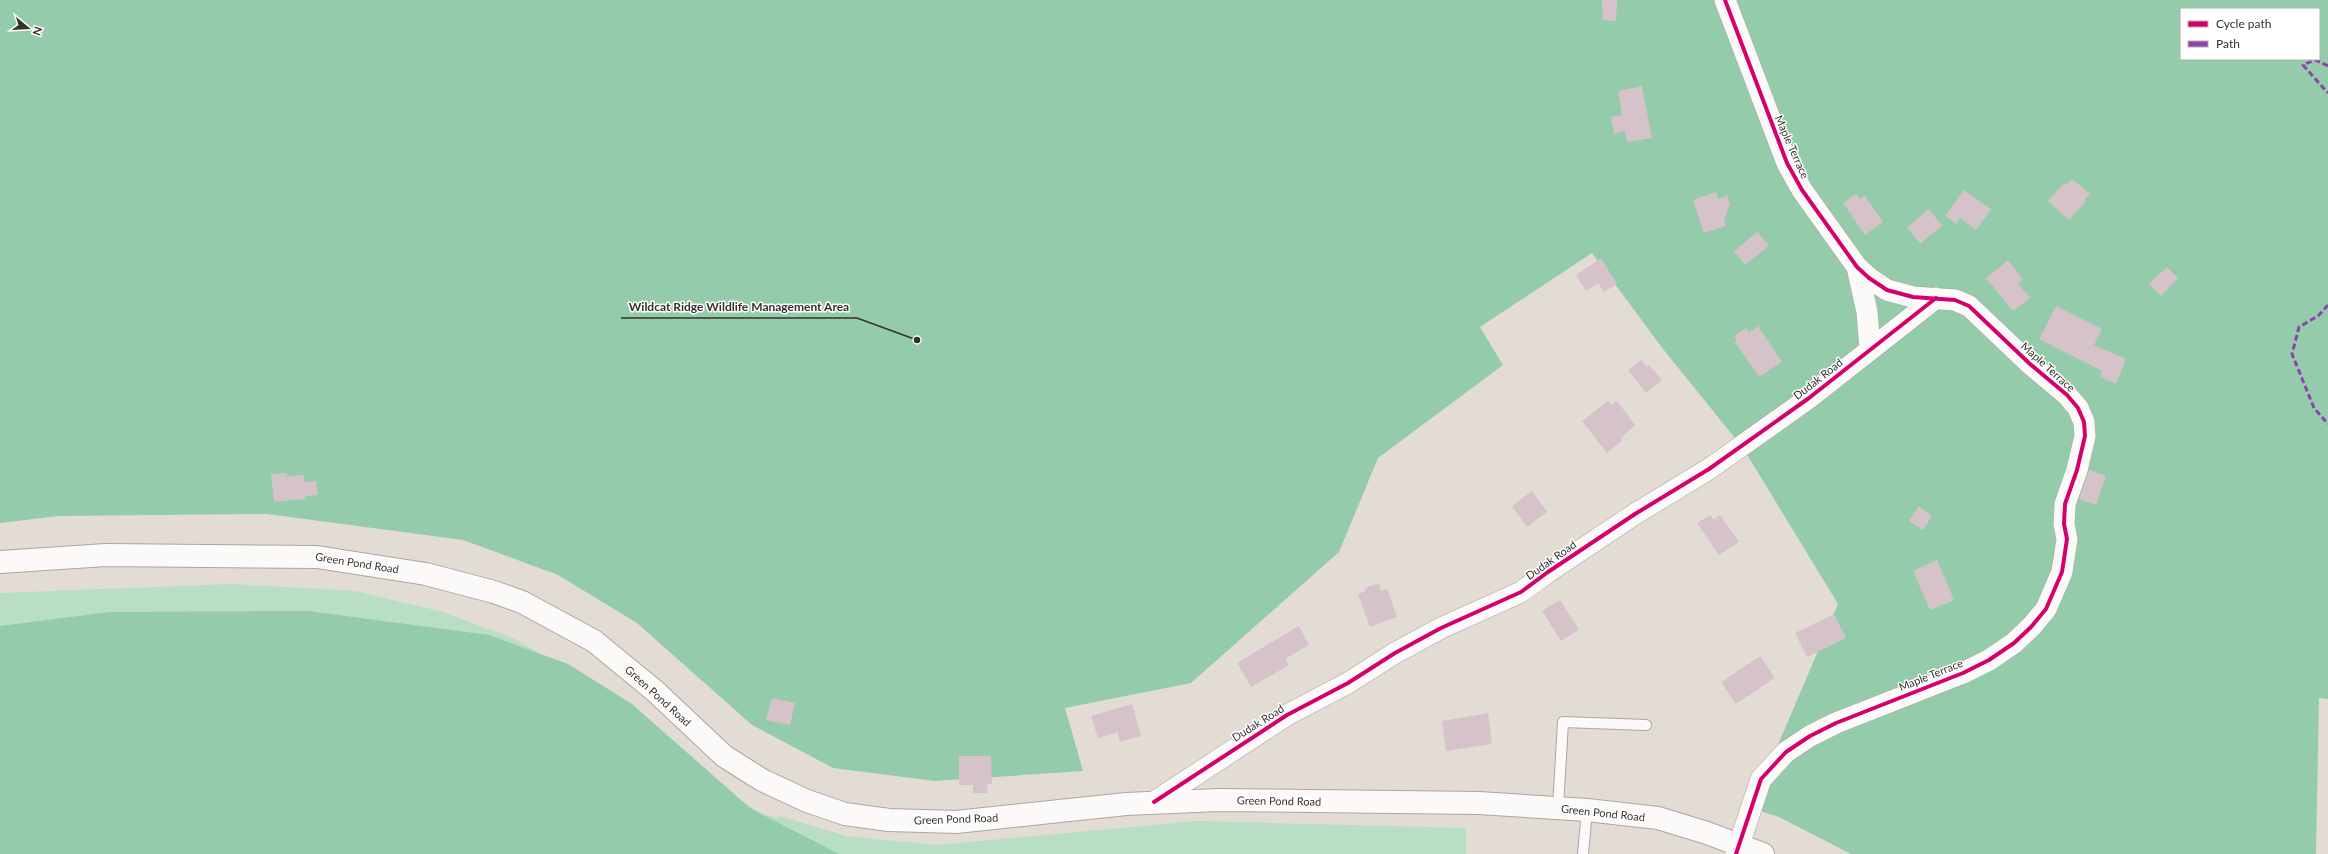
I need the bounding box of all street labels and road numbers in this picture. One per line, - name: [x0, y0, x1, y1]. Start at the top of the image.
- street label: Maple Terrace: [1773, 113, 1812, 181]
- street label: Maple Terrace: [2019, 339, 2078, 394]
- street label: Dudak Road: [1791, 355, 1845, 402]
- street label: Dudak Road: [1523, 537, 1579, 582]
- street label: Green Pond Road: [314, 549, 400, 576]
- street label: Maple Terrace: [1897, 656, 1965, 693]
- street label: Green Pond Road: [623, 663, 694, 729]
- street label: Dudak Road: [1229, 701, 1286, 744]
- street label: Green Pond Road: [1237, 793, 1321, 808]
- street label: Green Pond Road: [1560, 802, 1646, 823]
- street label: Green Pond Road: [914, 811, 998, 826]

